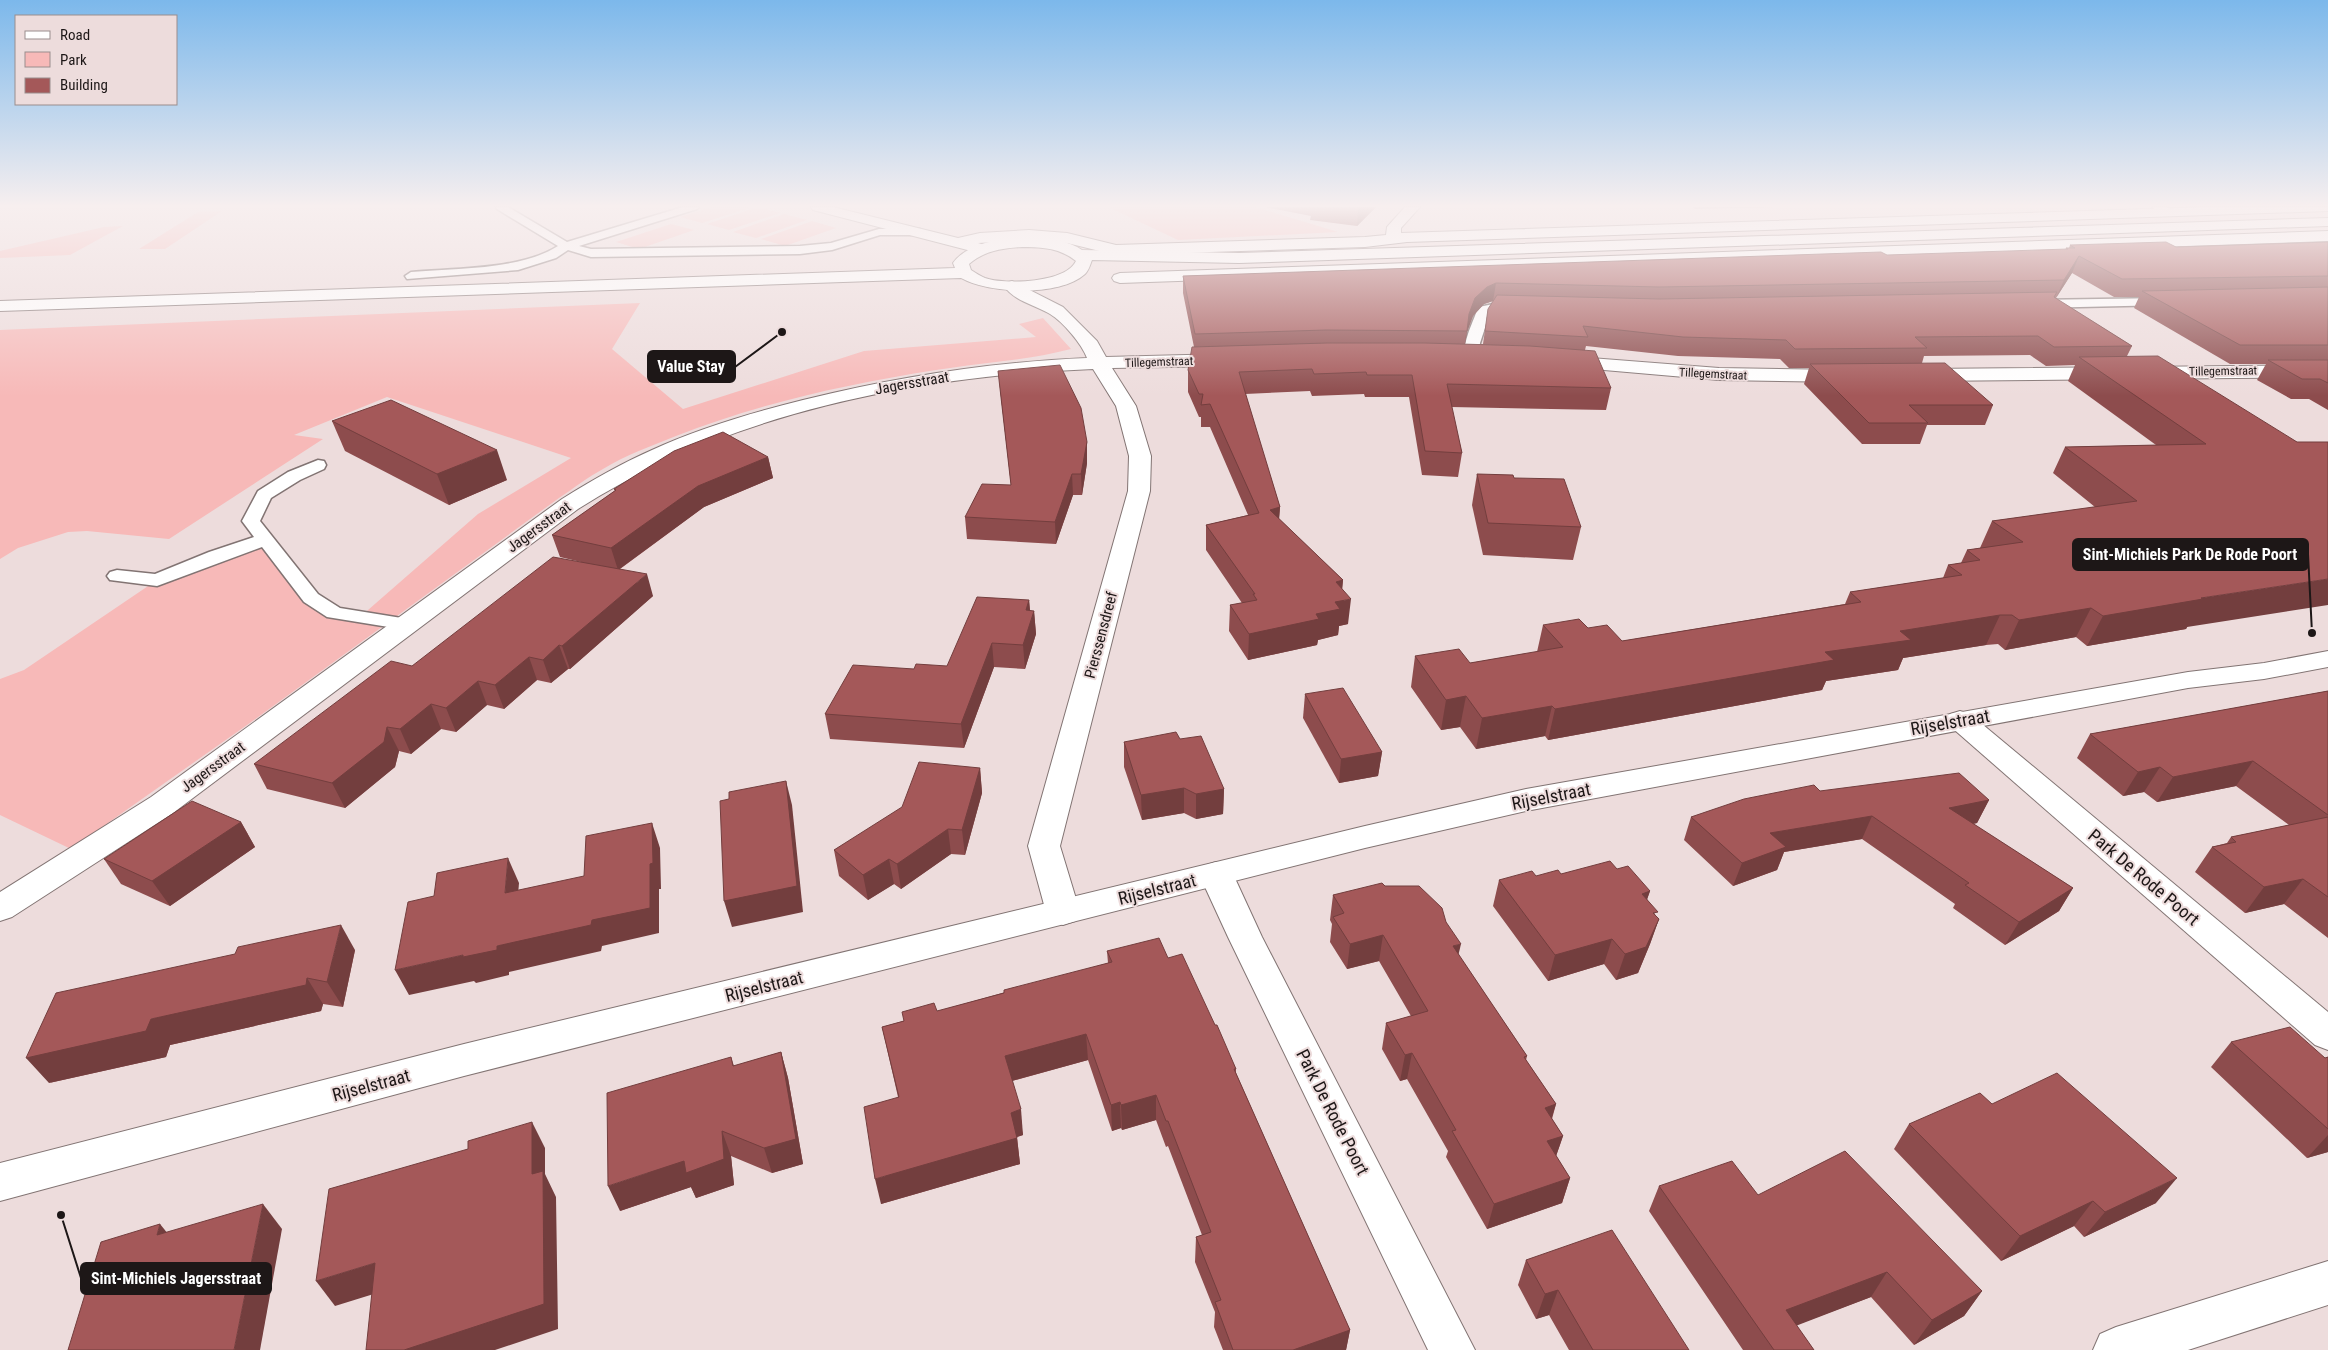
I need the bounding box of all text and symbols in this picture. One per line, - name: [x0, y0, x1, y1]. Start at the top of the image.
- legend: [15, 15, 178, 105]
- text: Road: [60, 26, 90, 44]
- text: Park: [60, 51, 87, 69]
- text: Building: [60, 76, 108, 94]
- callout: Value Stay: [648, 351, 735, 382]
- street label: Tillegemstraat: [1125, 354, 1194, 370]
- text: Value Stay: [657, 357, 725, 376]
- street label: Tillegemstraat: [2189, 363, 2258, 379]
- street label: Tillegemstraat: [1679, 365, 1748, 383]
- street label: Jagersstraat: [874, 368, 950, 398]
- street label: Jagersstraat: [504, 498, 574, 556]
- callout: Sint-Michiels Park De Rode Poort: [2073, 539, 2308, 570]
- text: Sint-Michiels Park De Rode Poort: [2083, 545, 2297, 564]
- street label: Pierssensdreef: [1081, 590, 1121, 680]
- street label: Rijselstraat: [1909, 705, 1991, 739]
- street label: Jagersstraat: [178, 738, 248, 796]
- street label: Rijselstraat: [1510, 778, 1592, 814]
- street label: Park De Rode Poort: [2084, 824, 2204, 930]
- street label: Rijselstraat: [1116, 869, 1198, 909]
- street label: Rijselstraat: [723, 966, 805, 1006]
- street label: Park De Rode Poort: [1292, 1046, 1374, 1178]
- street label: Rijselstraat: [330, 1065, 412, 1105]
- callout: Sint-Michiels Jagersstraat: [81, 1263, 271, 1294]
- text: Sint-Michiels Jagersstraat: [91, 1269, 261, 1288]

